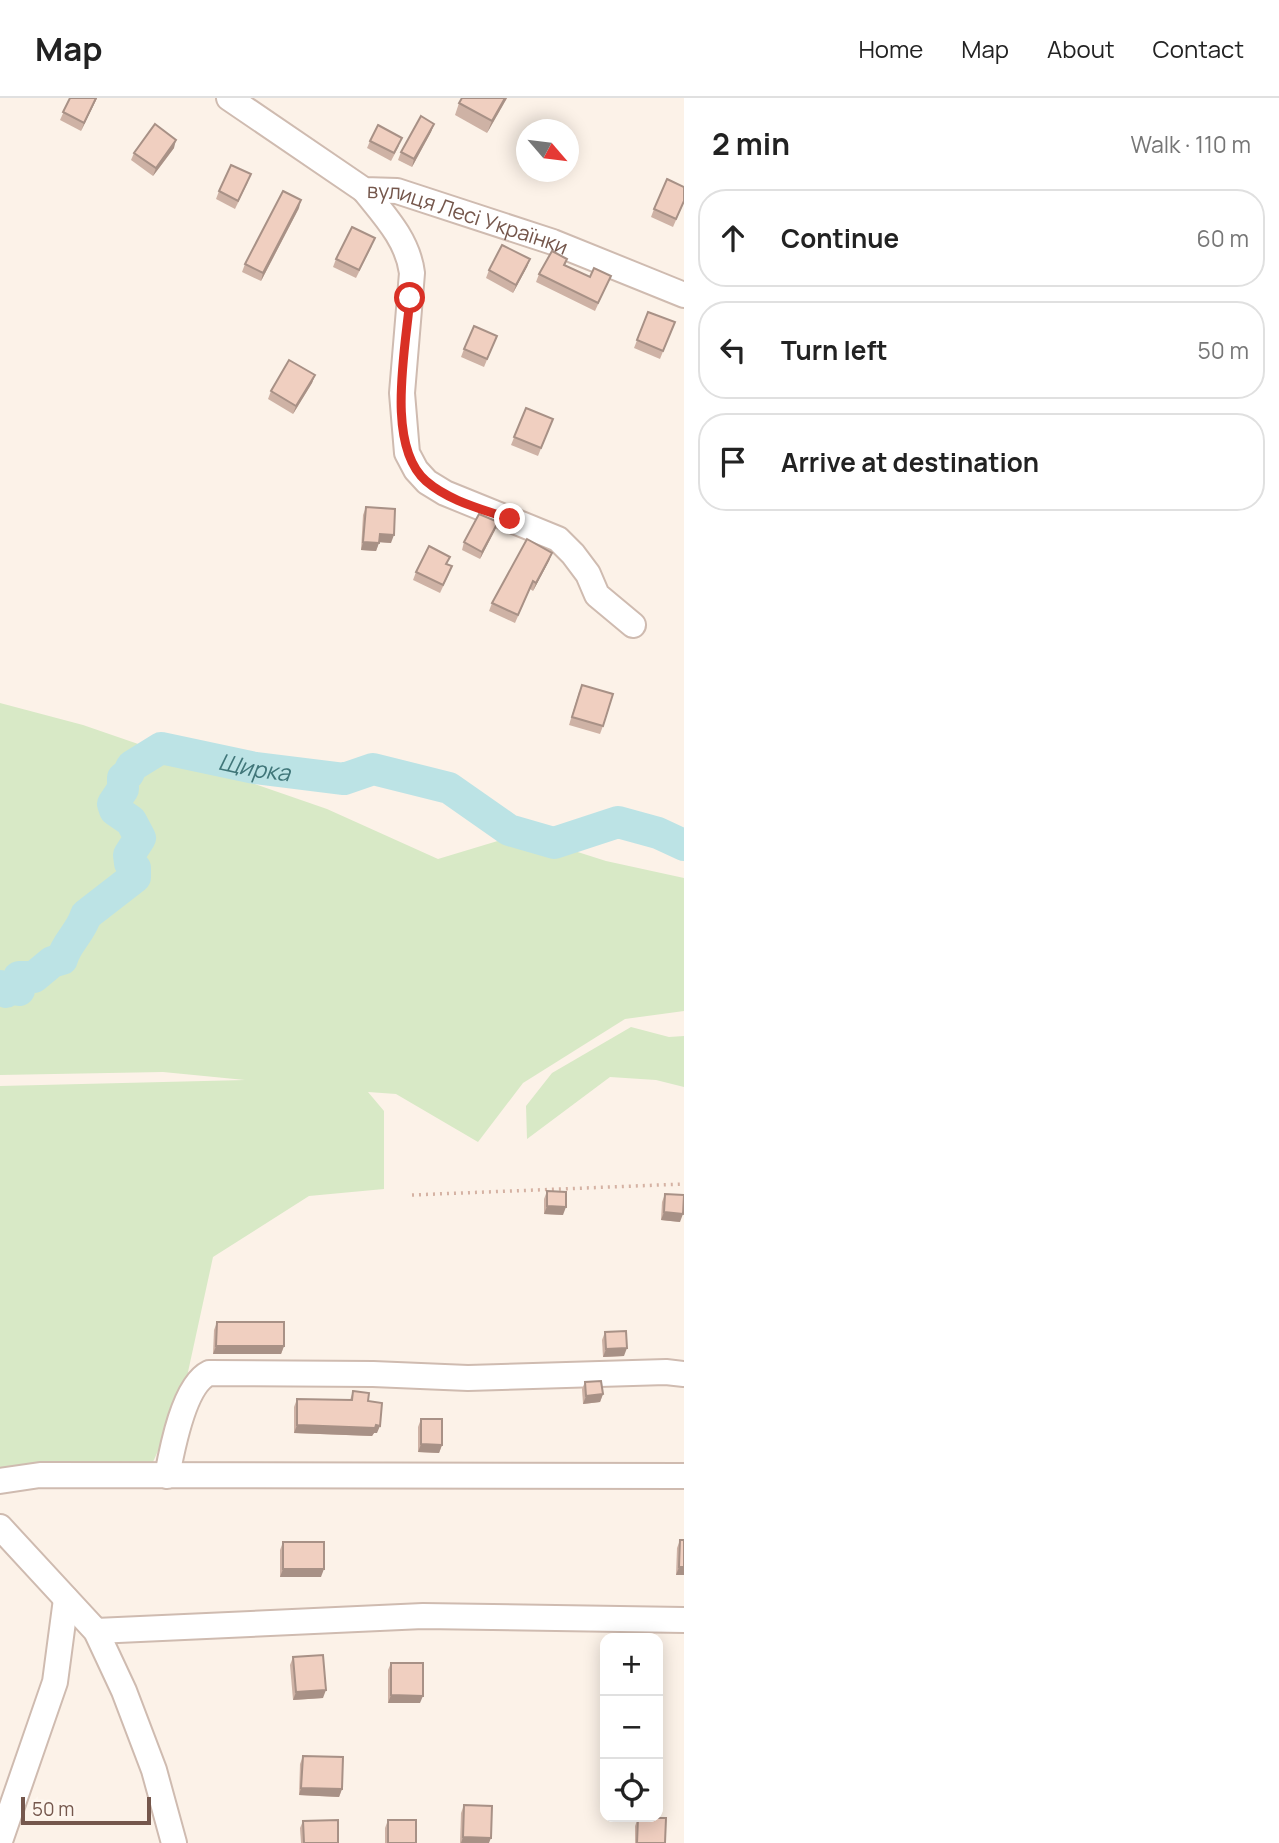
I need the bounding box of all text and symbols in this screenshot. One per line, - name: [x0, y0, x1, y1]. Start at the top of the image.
- text: Map: [35, 26, 103, 71]
- text: Home: [858, 32, 923, 65]
- text: Map: [961, 32, 1009, 65]
- text: About: [1047, 32, 1115, 65]
- text: Contact: [1153, 32, 1244, 65]
- north arrow: [516, 119, 579, 182]
- text: 2 min: [712, 123, 790, 164]
- text: Walk · 110 m: [1130, 128, 1251, 160]
- street label: вулиця Лесі Українки: [366, 176, 572, 261]
- icon: ahead: [714, 219, 752, 257]
- text: Continue: [781, 220, 899, 256]
- text: 60 m: [1197, 222, 1249, 254]
- route start: [394, 282, 425, 313]
- icon: left: [714, 331, 752, 369]
- text: Turn left: [781, 332, 888, 368]
- text: 50 m: [1198, 334, 1249, 366]
- icon: arrive: [714, 443, 752, 481]
- text: Arrive at destination: [781, 444, 1039, 480]
- route end: [494, 503, 525, 534]
- water label: Щирка: [216, 745, 293, 788]
- map controls: [600, 1633, 663, 1822]
- button: +: [600, 1633, 663, 1696]
- button: −: [600, 1696, 663, 1759]
- button: locate: [600, 1759, 663, 1822]
- scale bar: [21, 1794, 150, 1826]
- text: 50 m: [32, 1796, 74, 1822]

